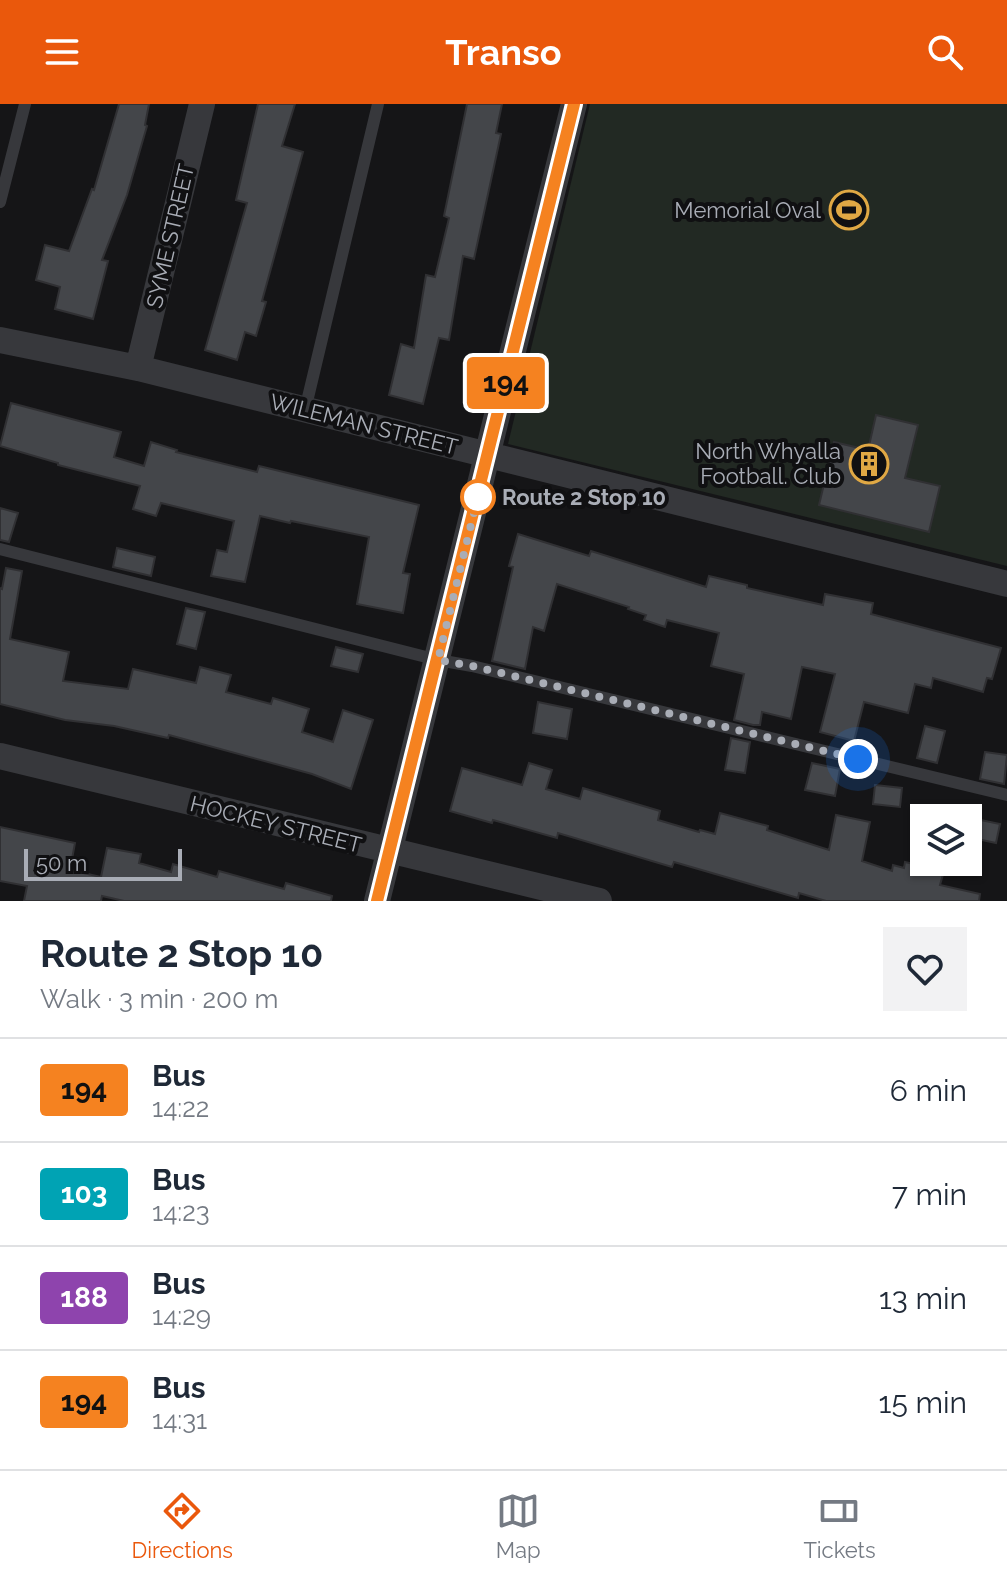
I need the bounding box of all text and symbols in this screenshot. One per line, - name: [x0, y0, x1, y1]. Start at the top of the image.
- icon: menu: [40, 30, 84, 74]
- icon: search: [923, 30, 967, 74]
- text: Transo: [445, 31, 562, 73]
- street label: SYME STREET: [141, 161, 199, 311]
- sports icon: Memorial Oval: [828, 189, 870, 231]
- place label: Memorial Oval: [674, 197, 821, 223]
- line badge: 194: [460, 357, 552, 409]
- text: 194: [483, 366, 529, 399]
- street label: WILEMAN STREET: [267, 388, 461, 460]
- place label: North Whyalla Football. Club: [695, 438, 841, 489]
- building icon: North Whyalla Football. Club: [848, 443, 890, 485]
- marker: Route 2 Stop 10: [461, 480, 495, 514]
- place label: Route 2 Stop 10: [502, 484, 666, 510]
- your location: [838, 739, 878, 779]
- street label: HOCKEY STREET: [188, 790, 365, 858]
- map controls: [910, 804, 982, 876]
- button: layers: [910, 804, 982, 876]
- scale bar: [24, 845, 182, 881]
- text: 50 m: [36, 850, 87, 876]
- button: heart: [883, 927, 967, 1011]
- text: Route 2 Stop 10: [40, 931, 323, 976]
- text: Walk · 3 min · 200 m: [40, 984, 278, 1014]
- text: Bus: [152, 1058, 206, 1093]
- text: 194: [61, 1073, 107, 1106]
- text: 6 min: [890, 1073, 967, 1108]
- text: 14:22: [152, 1093, 209, 1123]
- text: Bus: [152, 1162, 206, 1197]
- text: 103: [61, 1177, 107, 1210]
- text: 7 min: [892, 1177, 967, 1212]
- text: 14:23: [152, 1197, 210, 1227]
- text: Bus: [152, 1266, 206, 1301]
- text: 188: [60, 1281, 108, 1314]
- text: 13 min: [879, 1281, 967, 1316]
- text: 14:29: [152, 1301, 211, 1331]
- text: Bus: [152, 1370, 206, 1405]
- text: 194: [61, 1385, 107, 1418]
- text: 15 min: [879, 1385, 967, 1420]
- text: 14:31: [152, 1405, 207, 1435]
- tab: Directions: [131, 1489, 233, 1563]
- tab: Map: [496, 1489, 541, 1563]
- tab: Tickets: [803, 1489, 876, 1563]

